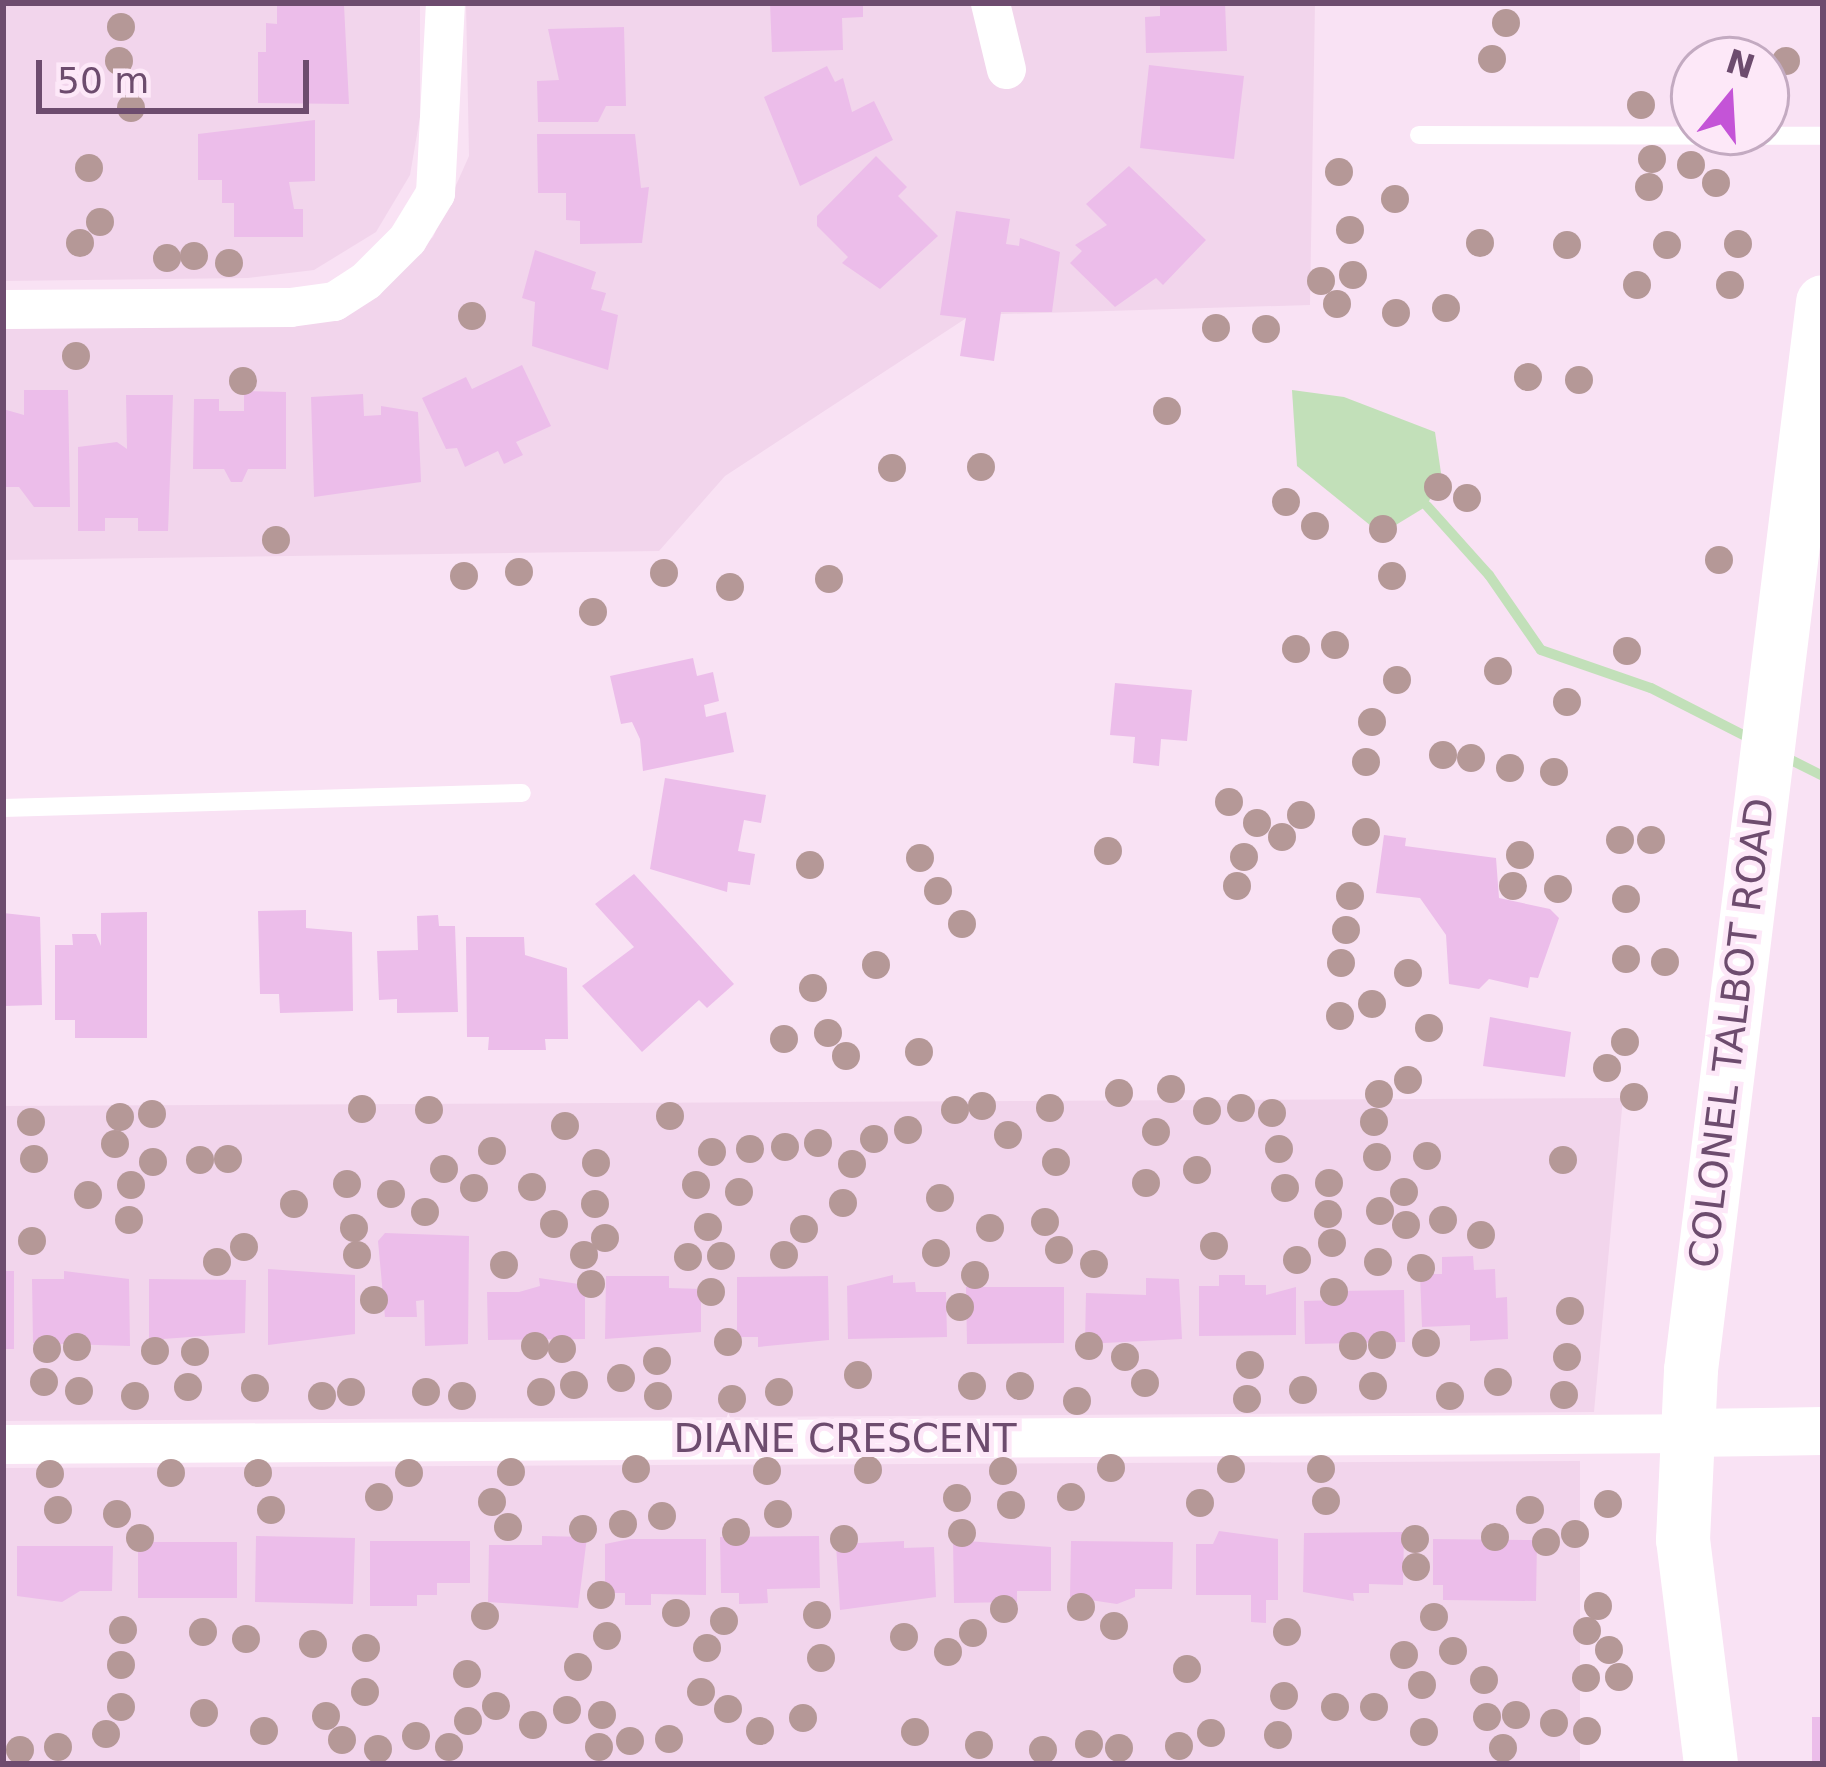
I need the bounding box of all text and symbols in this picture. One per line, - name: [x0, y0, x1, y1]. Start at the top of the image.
- scale bar: [42, 36, 315, 110]
- north arrow: [1670, 36, 1790, 156]
- text: N: [1721, 41, 1760, 87]
- text: 50 m: [57, 60, 149, 101]
- street label: COLONEL TALBOT ROAD: [1680, 795, 1784, 1271]
- street label: DIANE CRESCENT: [673, 1416, 1017, 1462]

